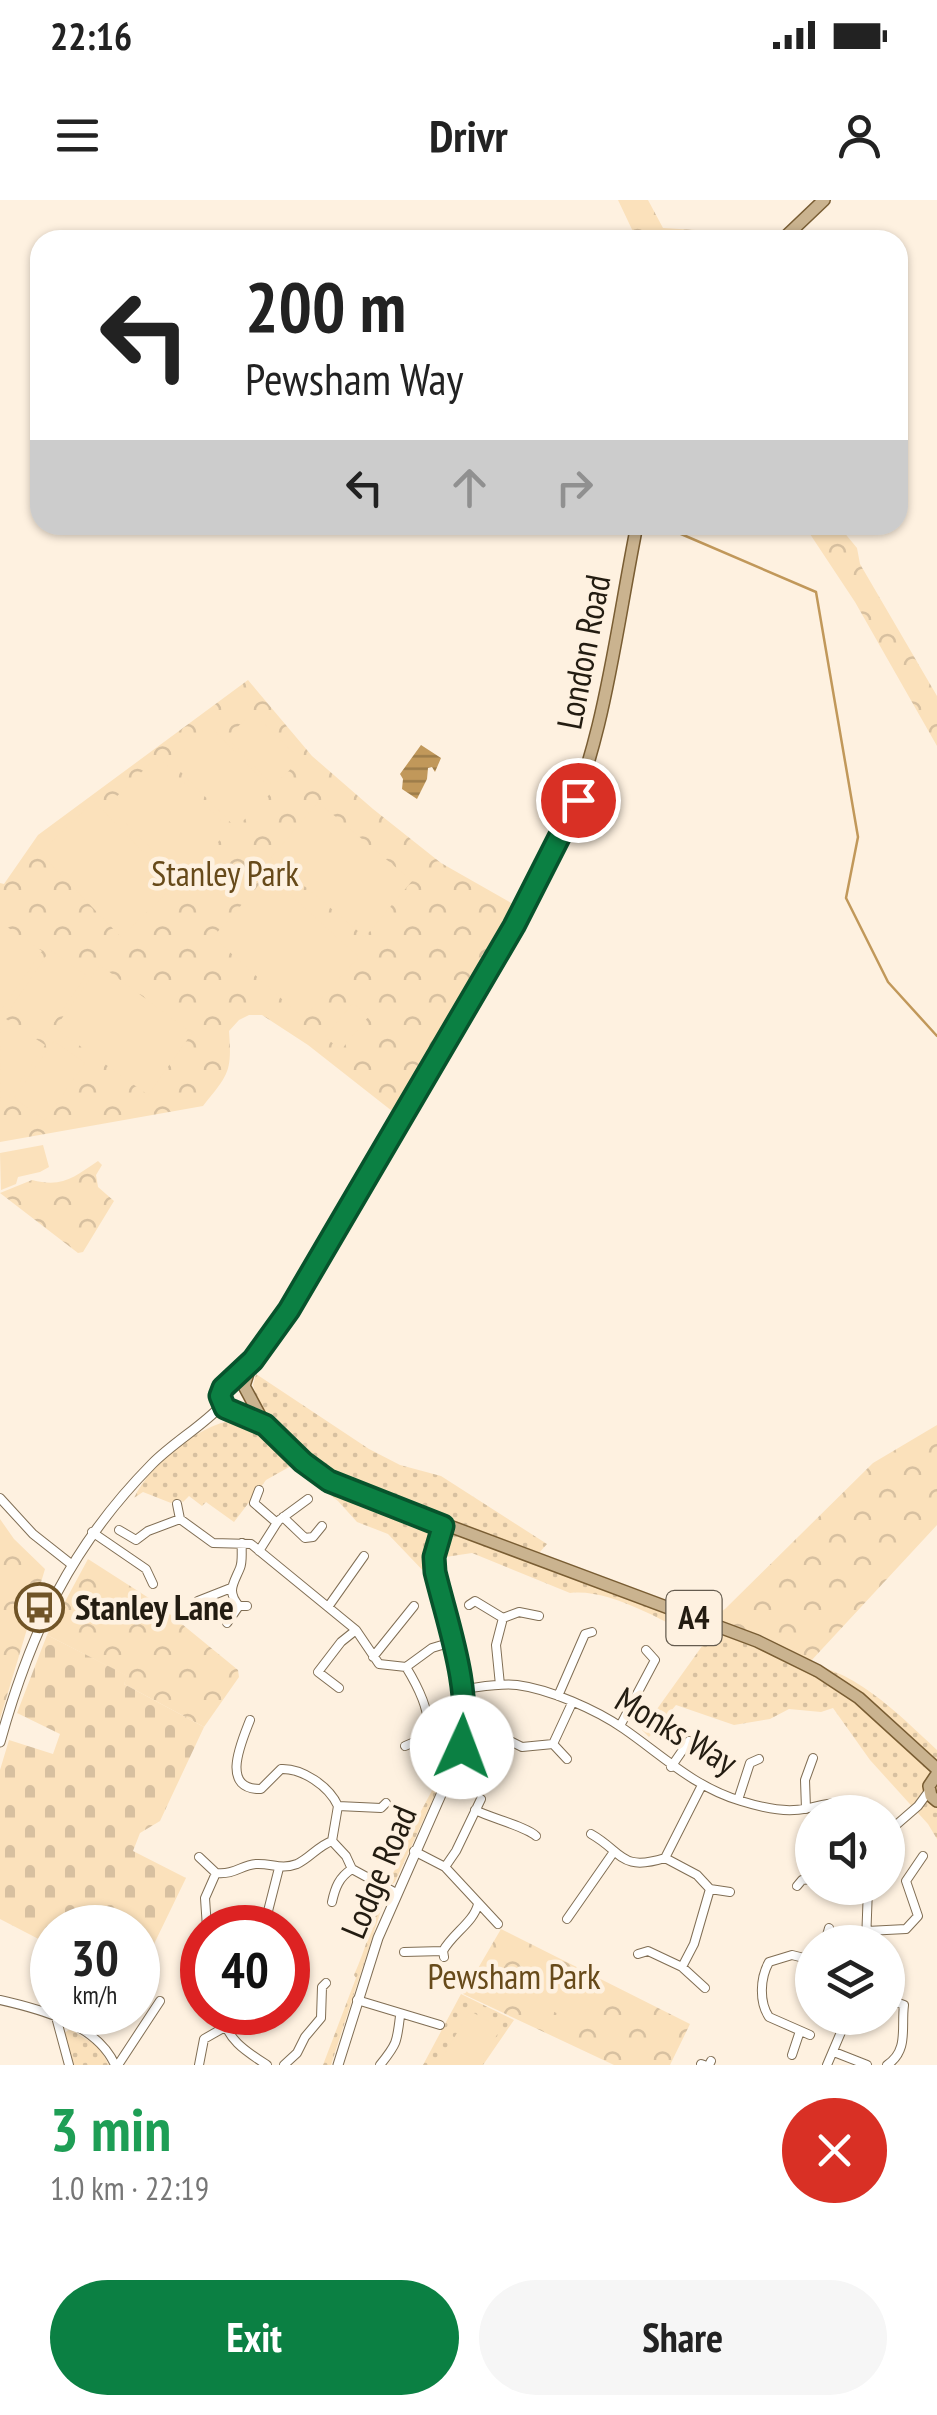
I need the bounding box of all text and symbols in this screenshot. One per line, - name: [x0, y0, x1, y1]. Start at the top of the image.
- text: 22:16: [50, 11, 132, 60]
- text: Drivr: [429, 106, 508, 164]
- icon: menu: [50, 108, 105, 163]
- icon: person: [832, 108, 887, 163]
- text: 200 m: [245, 261, 406, 351]
- icon: left: [80, 270, 210, 400]
- text: Pewsham Way: [245, 349, 464, 407]
- icon: left: [337, 460, 392, 515]
- icon: ahead: [442, 460, 497, 515]
- icon: right: [547, 460, 602, 515]
- street label: London Road: [546, 571, 621, 733]
- pin: [536, 758, 621, 843]
- icon: arrive: [551, 773, 606, 828]
- park label: Stanley Park: [151, 850, 299, 896]
- bus stop icon: Stanley Lane: [14, 1582, 66, 1634]
- place label: Stanley Lane: [75, 1584, 234, 1630]
- road number: A4: [666, 1591, 722, 1645]
- street label: Monks Way: [607, 1676, 747, 1785]
- position arrow: [410, 1695, 514, 1799]
- map controls: [795, 1795, 905, 2035]
- button: sound: [795, 1795, 905, 1905]
- street label: Lodge Road: [330, 1798, 427, 1945]
- speed limit sign: 40: [180, 1905, 310, 2035]
- text: 30: [71, 1925, 119, 1990]
- button: layers: [795, 1925, 905, 2035]
- park label: Pewsham Park: [427, 1953, 601, 1999]
- text: km/h: [73, 1979, 117, 2011]
- text: 3 min: [50, 2090, 171, 2168]
- button: close: [782, 2098, 887, 2203]
- text: 1.0 km · 22:19: [50, 2167, 209, 2209]
- button: Exit: [50, 2280, 459, 2395]
- button: Share: [479, 2280, 887, 2395]

